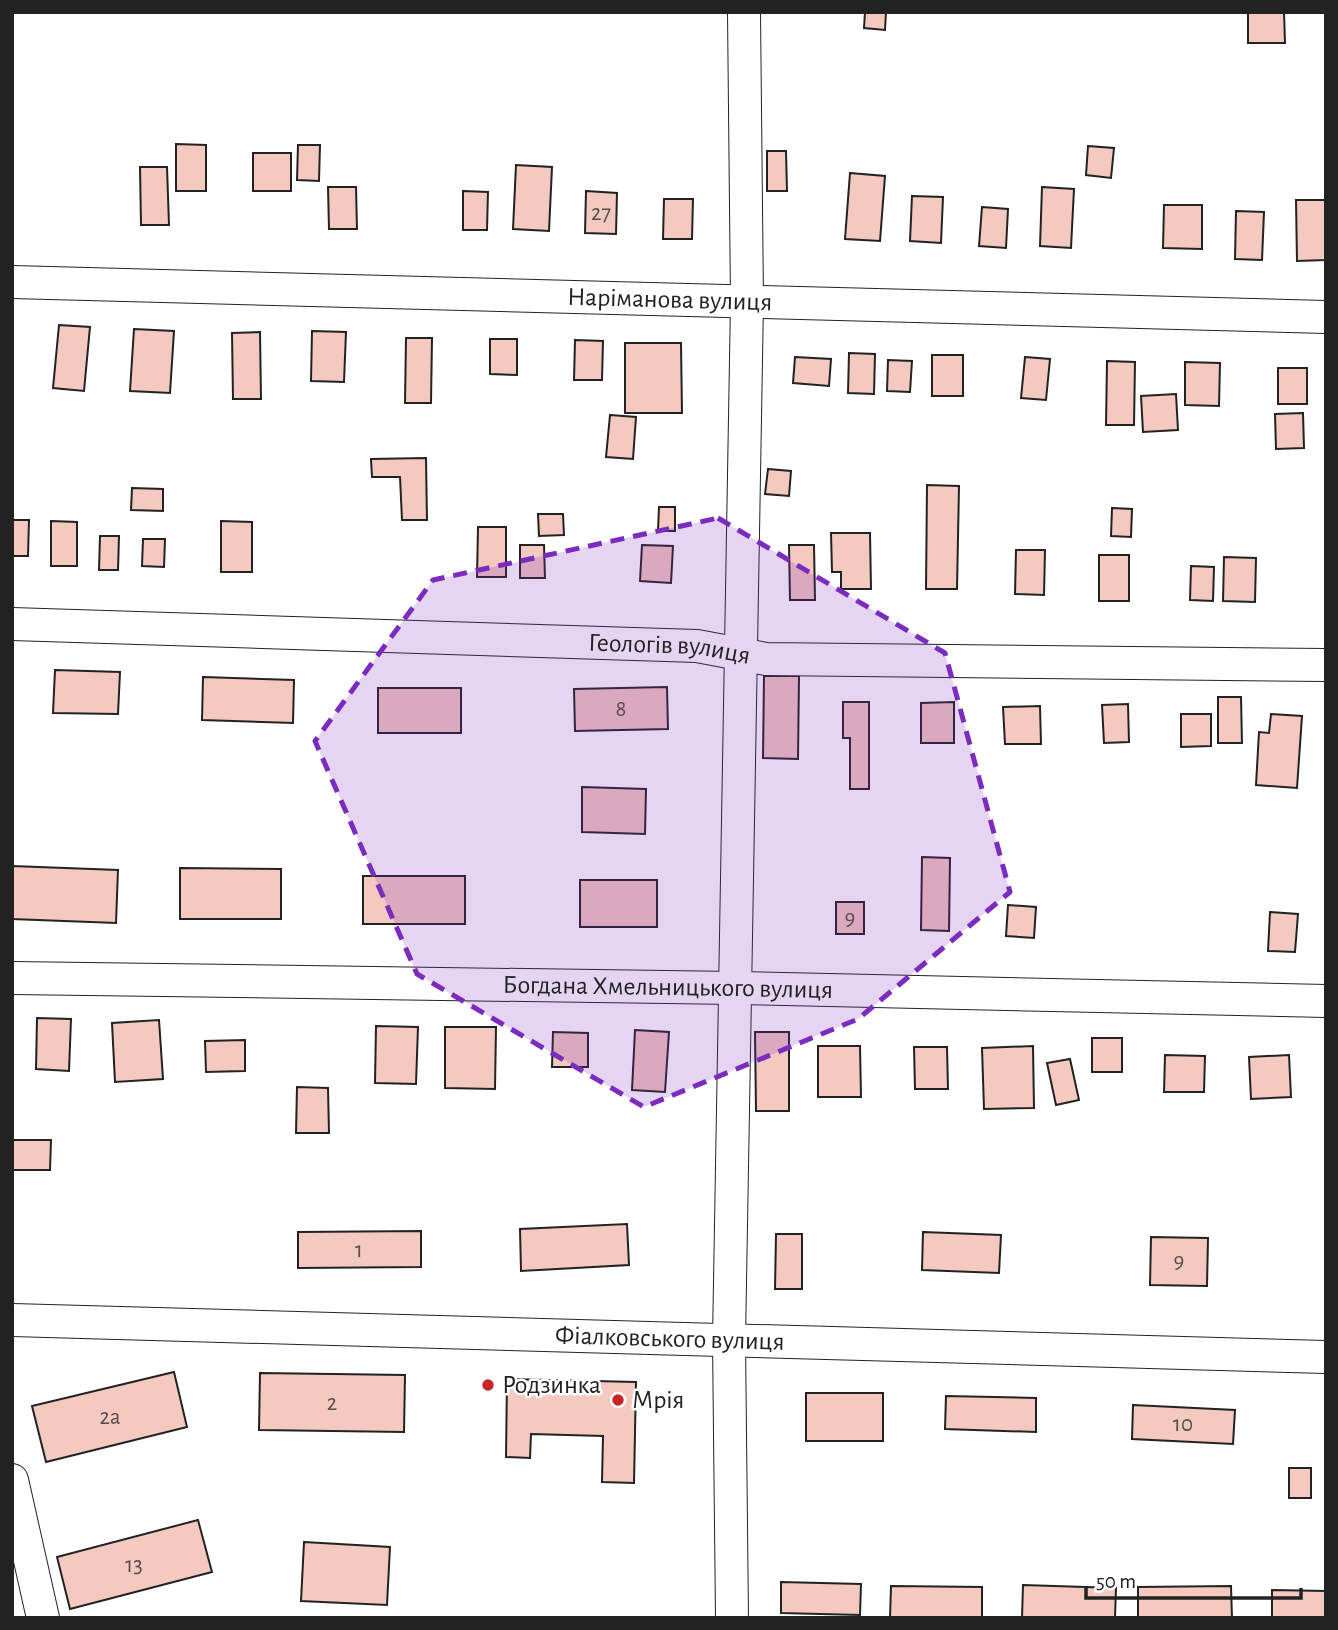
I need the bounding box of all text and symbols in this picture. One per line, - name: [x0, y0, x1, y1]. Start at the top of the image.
- house number: 27: [591, 202, 611, 225]
- street label: Наріманова вулиця: [567, 284, 773, 315]
- street label: Геологів вулиця: [588, 630, 753, 669]
- house number: 8: [616, 698, 626, 721]
- house number: 9: [845, 907, 855, 930]
- street label: Богдана Хмельницького вулиця: [503, 972, 833, 1003]
- house number: 1: [355, 1239, 363, 1262]
- house number: 9: [1174, 1250, 1184, 1273]
- street label: Фіалковського вулиця: [555, 1322, 785, 1355]
- place label: Родзинка: [502, 1372, 601, 1398]
- marker: Родзинка: [480, 1377, 496, 1393]
- place label: Мрія: [632, 1387, 684, 1413]
- house number: 2: [327, 1392, 337, 1415]
- marker: Мрія: [610, 1392, 626, 1408]
- house number: 2а: [100, 1406, 120, 1429]
- house number: 10: [1173, 1413, 1193, 1436]
- house number: 13: [125, 1554, 143, 1577]
- scale bar: [1086, 1556, 1301, 1600]
- text: 50 m: [1096, 1571, 1136, 1592]

